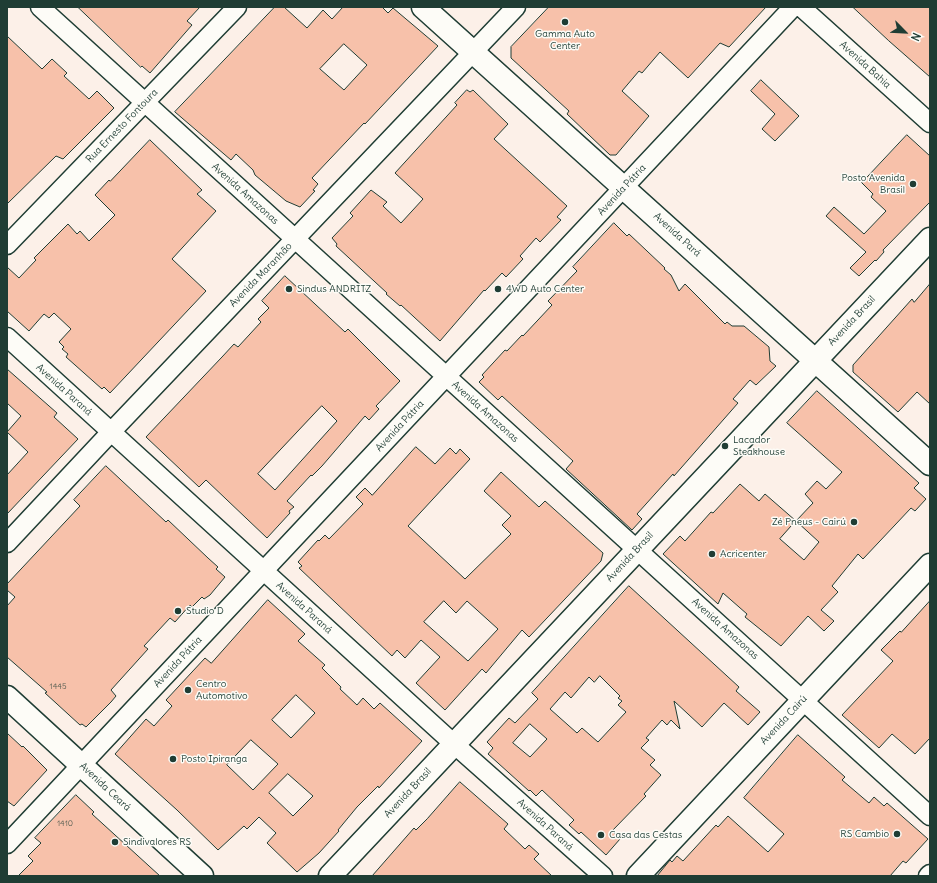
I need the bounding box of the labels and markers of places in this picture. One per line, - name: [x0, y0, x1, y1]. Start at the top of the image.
- marker: Gamma Auto Center: [560, 17, 570, 27]
- place label: Gamma Auto Center: [535, 28, 595, 52]
- place label: Posto Avenida Brasil: [841, 172, 905, 196]
- marker: Posto Avenida Brasil: [908, 179, 918, 189]
- place label: Sindus ANDRITZ: [297, 283, 371, 295]
- place label: 4WD Auto Center: [506, 283, 584, 295]
- marker: Sindus ANDRITZ: [284, 284, 294, 294]
- marker: 4WD Auto Center: [493, 284, 503, 294]
- place label: Lacador Steakhouse: [733, 434, 785, 458]
- marker: Lacador Steakhouse: [720, 441, 730, 451]
- place label: Zé Pneus - Cairú: [772, 516, 846, 528]
- marker: Zé Pneus - Cairú: [849, 517, 859, 527]
- place label: Acricenter: [720, 548, 767, 560]
- marker: Acricenter: [707, 549, 717, 559]
- place label: Studio D: [186, 605, 224, 617]
- marker: Studio D: [173, 606, 183, 616]
- place label: Centro Automotivo: [196, 678, 248, 702]
- marker: Centro Automotivo: [183, 685, 193, 695]
- place label: Posto Ipiranga: [181, 753, 247, 765]
- marker: Posto Ipiranga: [168, 754, 178, 764]
- place label: RS Cambio: [840, 828, 889, 840]
- place label: Casa das Cestas: [609, 829, 682, 841]
- marker: RS Cambio: [892, 829, 902, 839]
- marker: Casa das Cestas: [596, 830, 606, 840]
- place label: Sindivalores RS: [123, 836, 191, 848]
- marker: Sindivalores RS: [110, 837, 120, 847]

